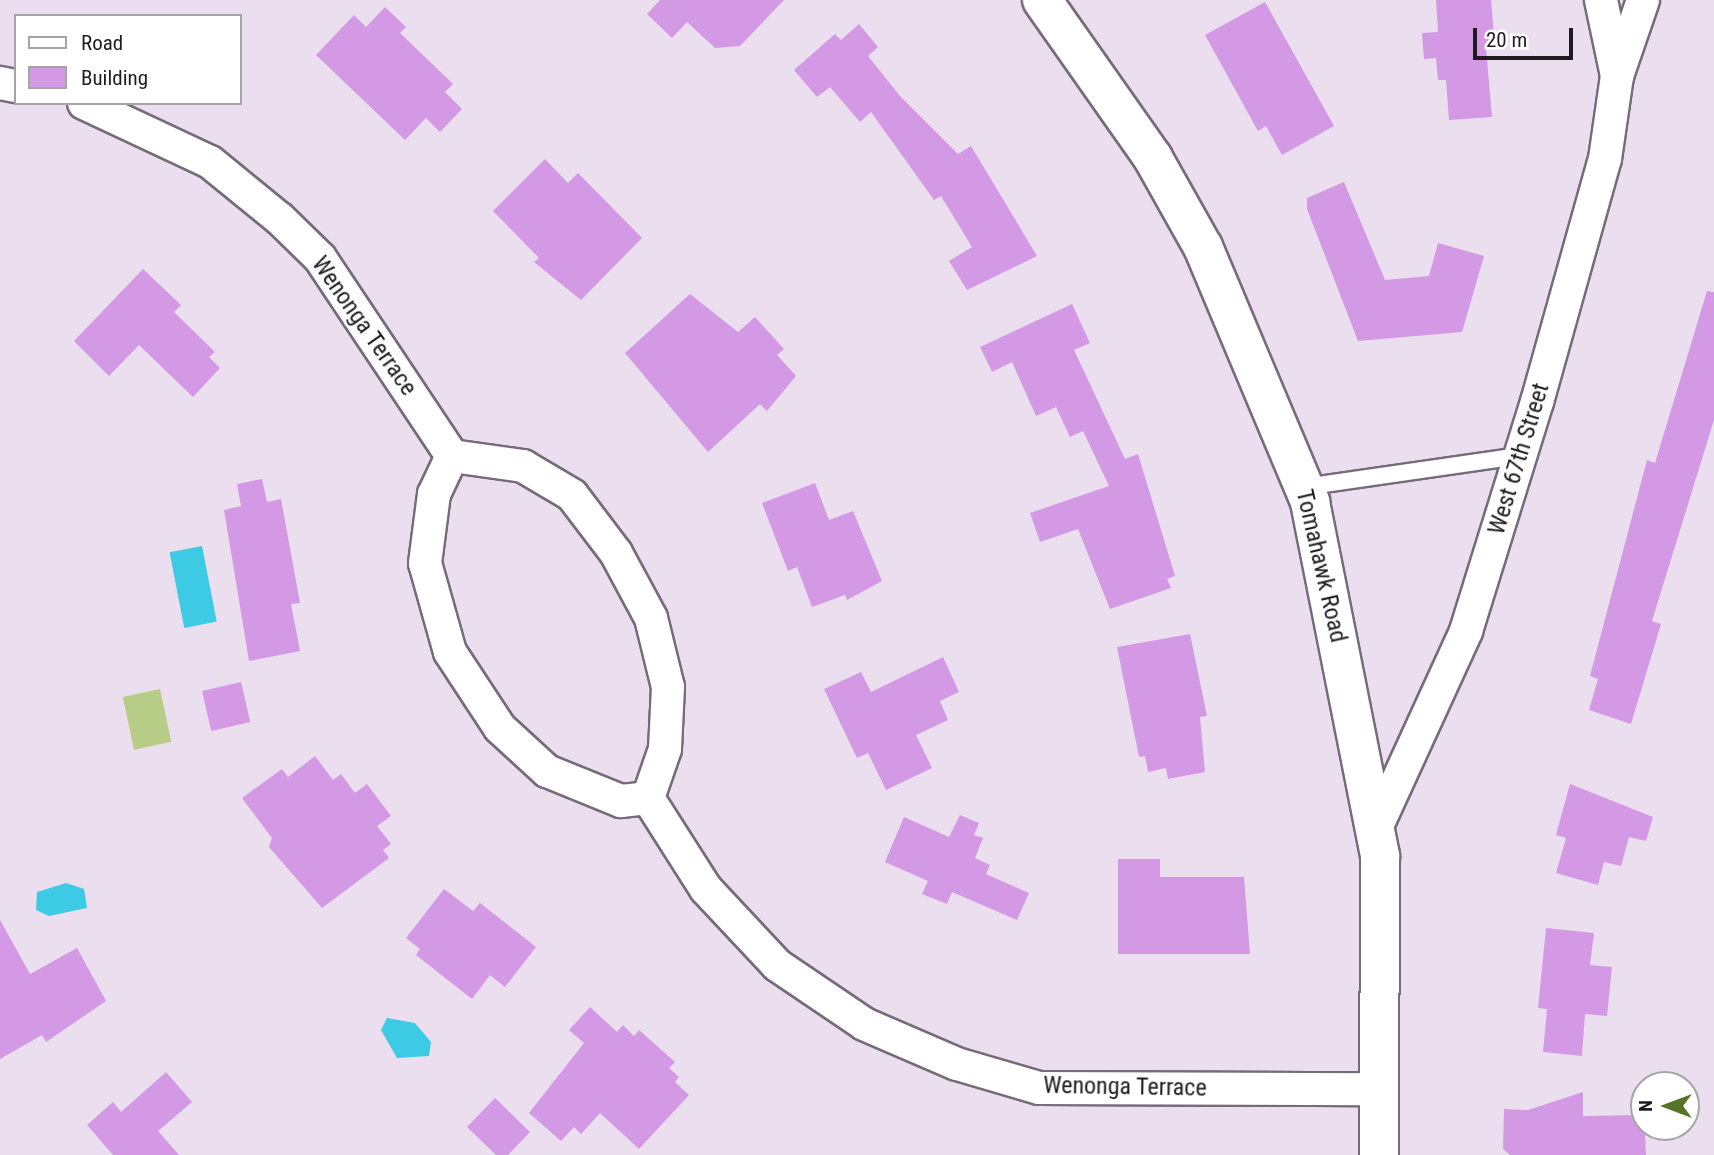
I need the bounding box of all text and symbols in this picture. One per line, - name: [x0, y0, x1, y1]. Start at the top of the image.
- legend: [14, 14, 242, 105]
- scale bar: [1476, 14, 1576, 58]
- text: 20 m: [1486, 28, 1527, 52]
- text: Road: [81, 31, 123, 55]
- text: Building: [81, 66, 148, 90]
- street label: Wenonga Terrace: [305, 251, 423, 401]
- street label: West 67th Street: [1482, 380, 1556, 538]
- street label: Tomahawk Road: [1289, 487, 1353, 645]
- street label: Wenonga Terrace: [1043, 1071, 1207, 1103]
- north arrow: [1630, 1071, 1700, 1141]
- text: N: [1634, 1100, 1657, 1112]

